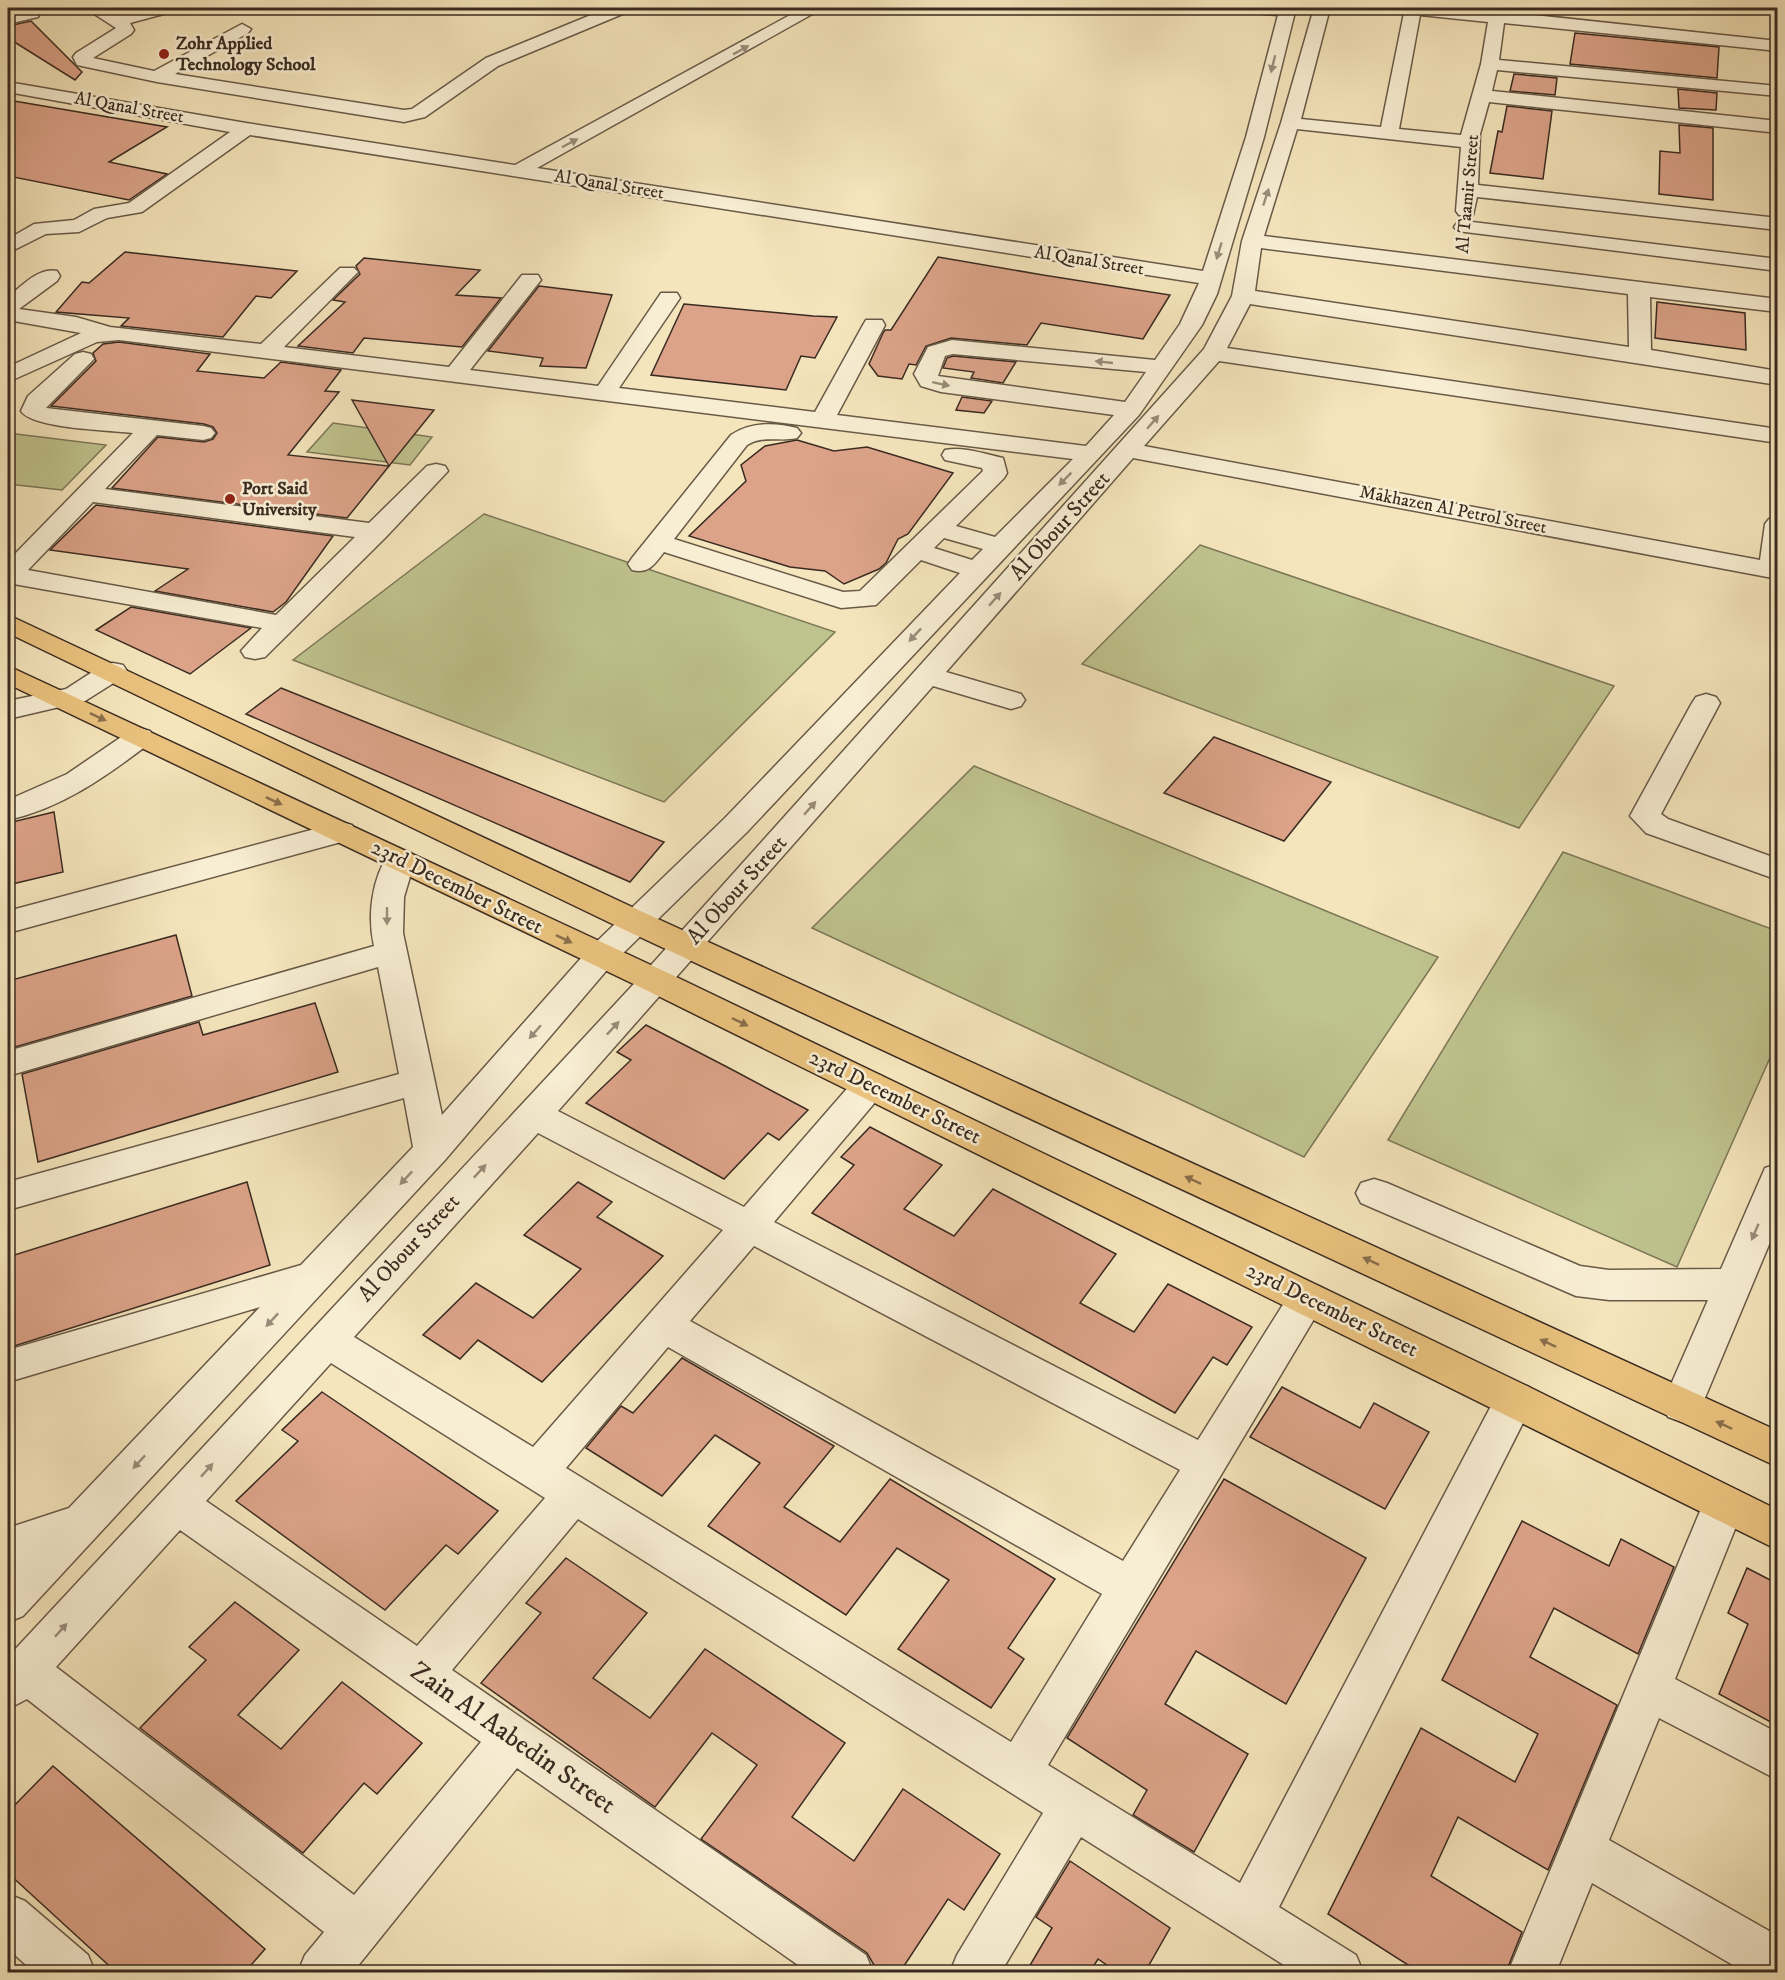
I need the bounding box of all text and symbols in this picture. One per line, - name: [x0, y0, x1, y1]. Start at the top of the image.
- place label: Zohr Applied Technology School: [175, 33, 316, 76]
- one-way arrow: [733, 45, 750, 55]
- marker: Zohr Applied Technology School: [157, 47, 171, 61]
- one-way arrow: [1268, 55, 1278, 73]
- street label: Al Qanal Street: [73, 88, 186, 128]
- street label: Al Taamir Street: [1452, 133, 1484, 254]
- one-way arrow: [562, 138, 579, 148]
- street label: Al Qanal Street: [553, 165, 666, 205]
- one-way arrow: [1262, 188, 1271, 206]
- street label: Al Qanal Street: [1033, 241, 1146, 281]
- one-way arrow: [1214, 242, 1223, 260]
- one-way arrow: [1095, 357, 1114, 367]
- one-way arrow: [932, 380, 951, 389]
- one-way arrow: [1146, 415, 1159, 430]
- street label: Al Obour Street: [1004, 466, 1116, 586]
- one-way arrow: [1058, 472, 1072, 487]
- place label: Port Said University: [242, 478, 317, 521]
- street label: Makhazen Al Petrol Street: [1358, 481, 1549, 539]
- marker: Port Said University: [223, 492, 237, 506]
- one-way arrow: [988, 591, 1002, 606]
- one-way arrow: [908, 627, 922, 642]
- one-way arrow: [90, 713, 107, 722]
- one-way arrow: [266, 796, 283, 805]
- one-way arrow: [803, 801, 816, 816]
- street label: Al Obour Street: [681, 830, 793, 950]
- street label: 23rd December Street: [367, 834, 547, 940]
- one-way arrow: [382, 907, 392, 926]
- one-way arrow: [556, 934, 573, 943]
- one-way arrow: [732, 1018, 749, 1027]
- one-way arrow: [605, 1021, 619, 1035]
- one-way arrow: [529, 1024, 542, 1039]
- street label: 23rd December Street: [805, 1044, 985, 1150]
- one-way arrow: [473, 1164, 487, 1179]
- one-way arrow: [399, 1171, 413, 1186]
- one-way arrow: [1185, 1175, 1202, 1184]
- street label: Al Obour Street: [352, 1189, 466, 1307]
- one-way arrow: [1750, 1223, 1760, 1241]
- street label: 23rd December Street: [1242, 1257, 1422, 1363]
- one-way arrow: [1362, 1257, 1379, 1266]
- one-way arrow: [266, 1312, 279, 1327]
- one-way arrow: [1538, 1338, 1556, 1348]
- one-way arrow: [1715, 1420, 1733, 1430]
- one-way arrow: [132, 1455, 146, 1469]
- one-way arrow: [199, 1463, 213, 1477]
- one-way arrow: [54, 1622, 68, 1637]
- street label: Zain Al Aabedin Street: [404, 1654, 623, 1822]

